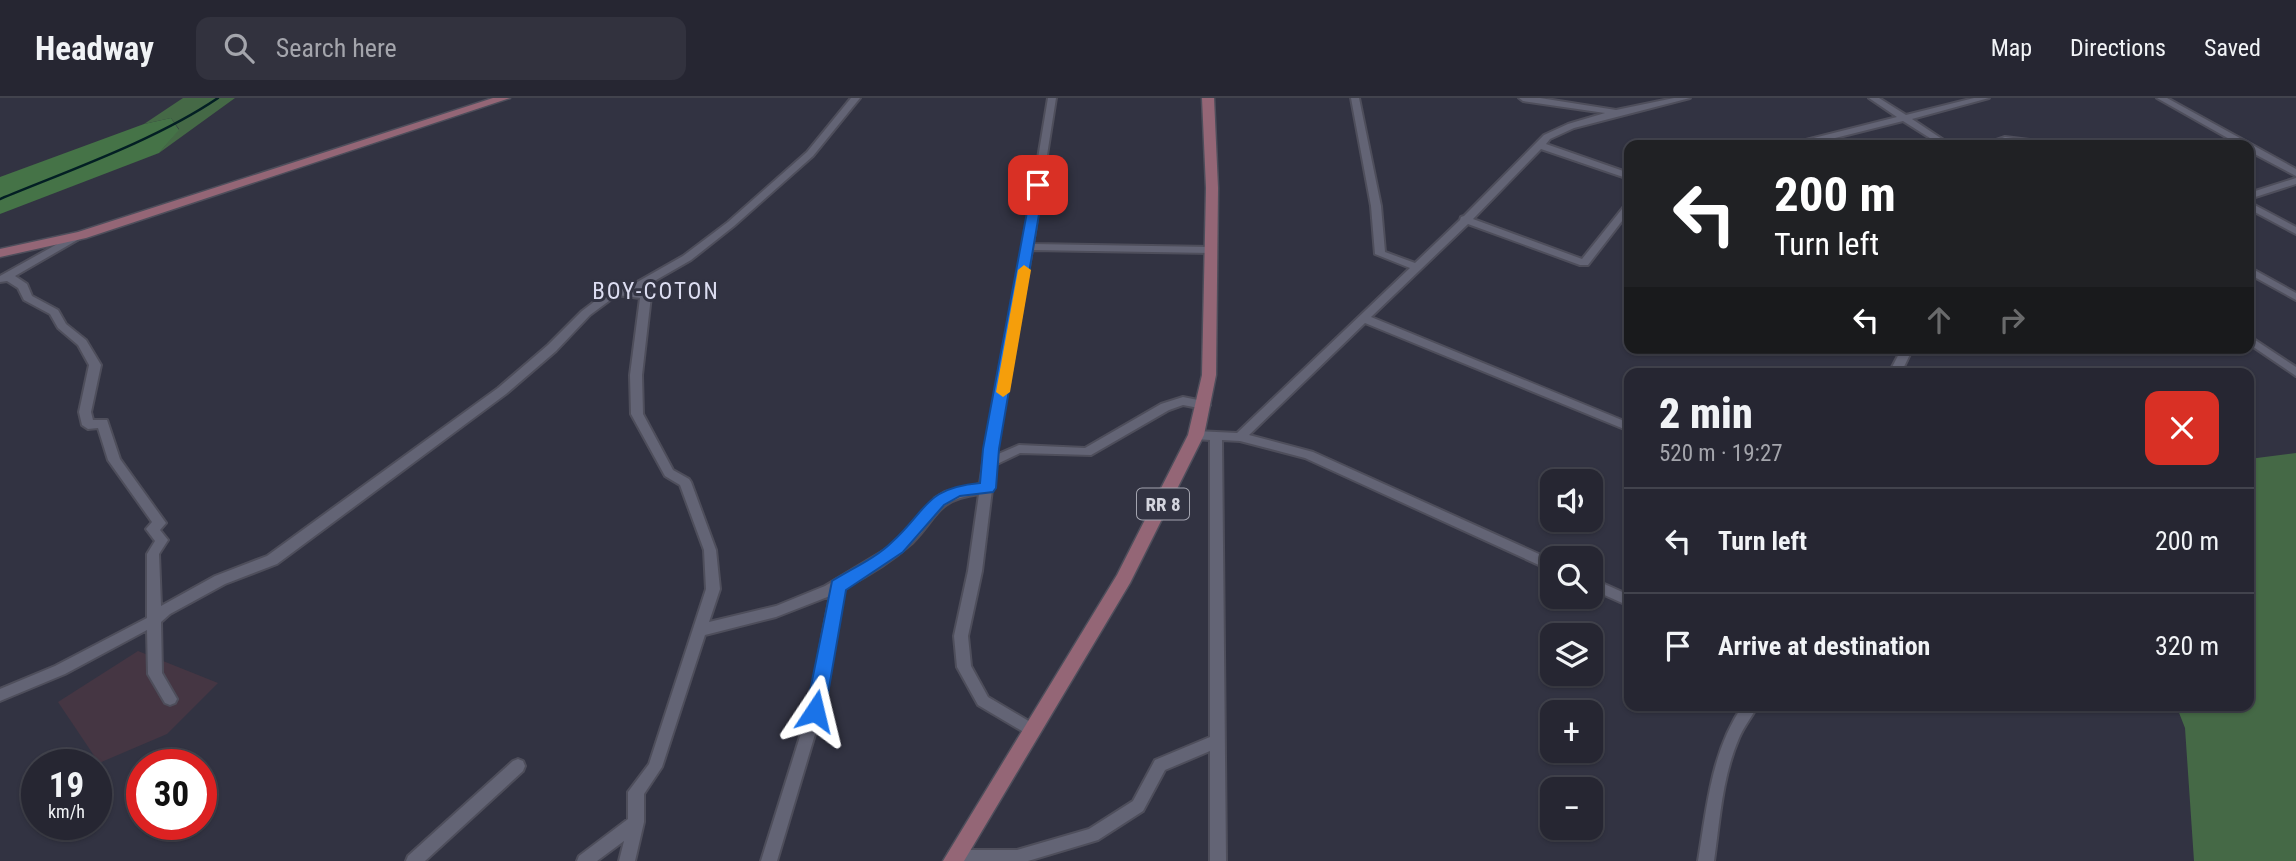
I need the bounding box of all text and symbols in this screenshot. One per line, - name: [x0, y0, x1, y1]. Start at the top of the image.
- search box: [196, 17, 686, 80]
- text: Headway: [35, 29, 154, 68]
- icon: search: [220, 29, 258, 67]
- text: Search here: [276, 33, 397, 63]
- text: Map: [1991, 34, 2032, 62]
- text: Directions: [2070, 34, 2166, 62]
- text: Saved: [2204, 34, 2261, 62]
- pin: [1008, 155, 1068, 215]
- icon: arrive: [1019, 166, 1057, 204]
- text: 200 m: [1774, 166, 1896, 223]
- icon: left: [1659, 168, 1750, 259]
- text: Turn left: [1774, 225, 1879, 263]
- district label: BOY-COTON: [592, 278, 720, 305]
- icon: left: [1847, 301, 1885, 339]
- icon: ahead: [1920, 301, 1958, 339]
- icon: right: [1993, 301, 2031, 339]
- text: 2 min: [1659, 389, 1753, 438]
- button: close: [2145, 391, 2219, 465]
- text: 520 m · 19:27: [1659, 440, 1783, 467]
- map controls: [1540, 469, 1603, 840]
- button: sound: [1540, 469, 1603, 532]
- road number: RR 8: [1137, 488, 1189, 520]
- icon: left: [1659, 522, 1697, 560]
- text: Turn left: [1718, 526, 1807, 556]
- text: 200 m: [2155, 526, 2219, 556]
- button: search: [1540, 546, 1603, 609]
- button: layers: [1540, 623, 1603, 686]
- icon: arrive: [1659, 627, 1697, 665]
- text: Arrive at destination: [1718, 631, 1930, 661]
- text: 320 m: [2155, 631, 2219, 661]
- position arrow: [778, 674, 852, 748]
- button: +: [1540, 700, 1603, 763]
- speed limit sign: 30: [126, 749, 217, 840]
- text: 19: [49, 765, 84, 806]
- button: −: [1540, 777, 1603, 840]
- text: km/h: [48, 801, 85, 822]

